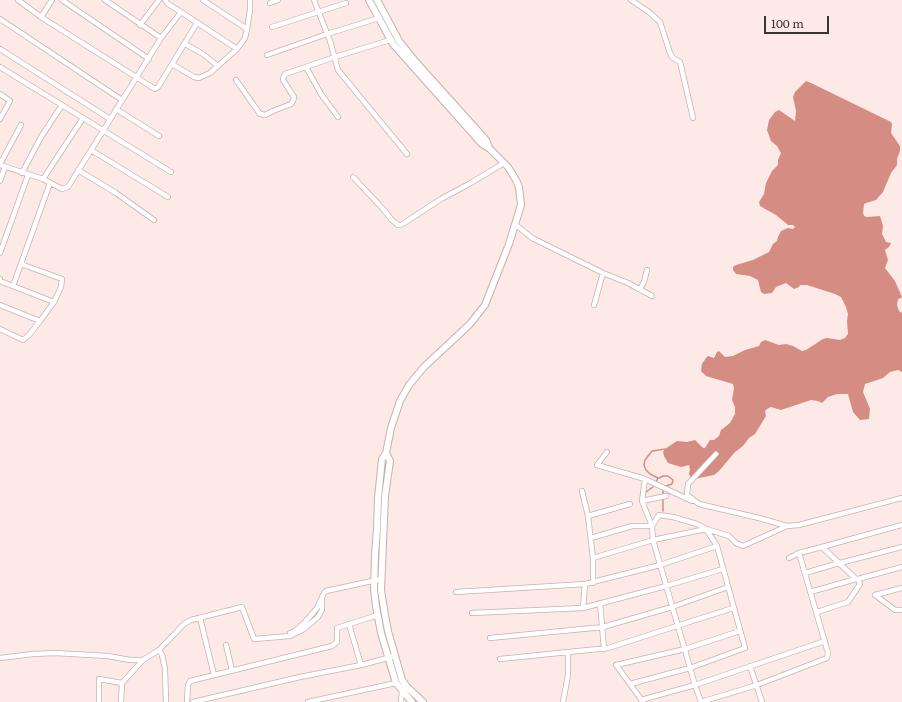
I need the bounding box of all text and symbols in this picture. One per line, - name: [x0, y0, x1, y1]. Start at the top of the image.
- scale bar: [766, 8, 831, 34]
- text: 100 m: [771, 14, 804, 32]

